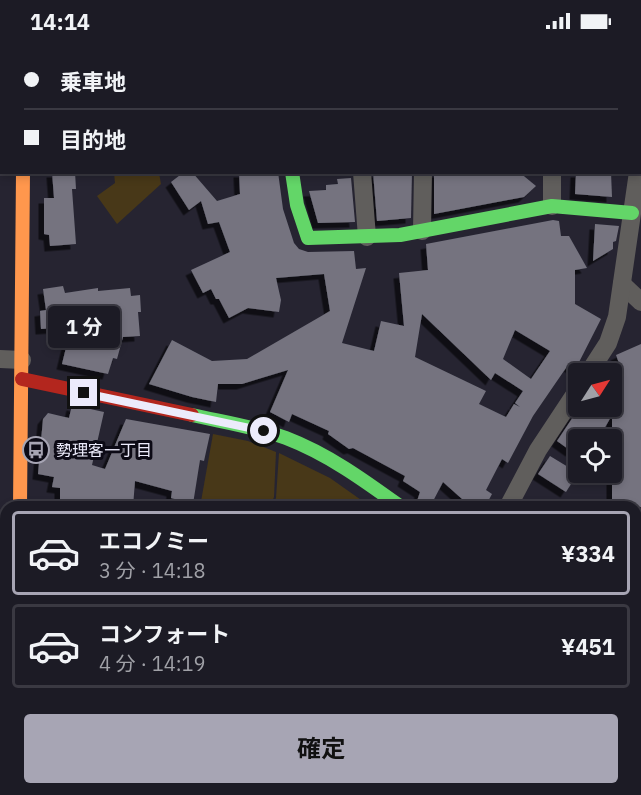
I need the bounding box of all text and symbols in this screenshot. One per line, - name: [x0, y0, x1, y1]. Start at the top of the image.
- text: 14:14: [30, 7, 90, 36]
- text: 乗車地: [60, 67, 126, 96]
- text: 目的地: [60, 125, 126, 154]
- callout: 1 分: [48, 306, 120, 348]
- text: 1 分: [66, 313, 102, 340]
- north arrow: [568, 363, 622, 417]
- map controls: [568, 363, 622, 483]
- route end: [70, 379, 97, 406]
- route start: [250, 417, 277, 444]
- button: locate: [568, 429, 622, 483]
- bus stop icon: 勢理客一丁目: [21, 435, 51, 465]
- place label: 勢理客一丁目: [56, 440, 152, 460]
- icon: car: [27, 526, 81, 580]
- text: エコノミー: [99, 526, 209, 555]
- text: ¥334: [561, 539, 615, 568]
- text: 3 分 · 14:18: [99, 557, 206, 584]
- icon: car: [27, 619, 81, 673]
- text: コンフォート: [99, 619, 230, 648]
- text: ¥451: [561, 632, 615, 661]
- text: 4 分 · 14:19: [99, 650, 206, 677]
- button: 確定: [24, 714, 618, 783]

